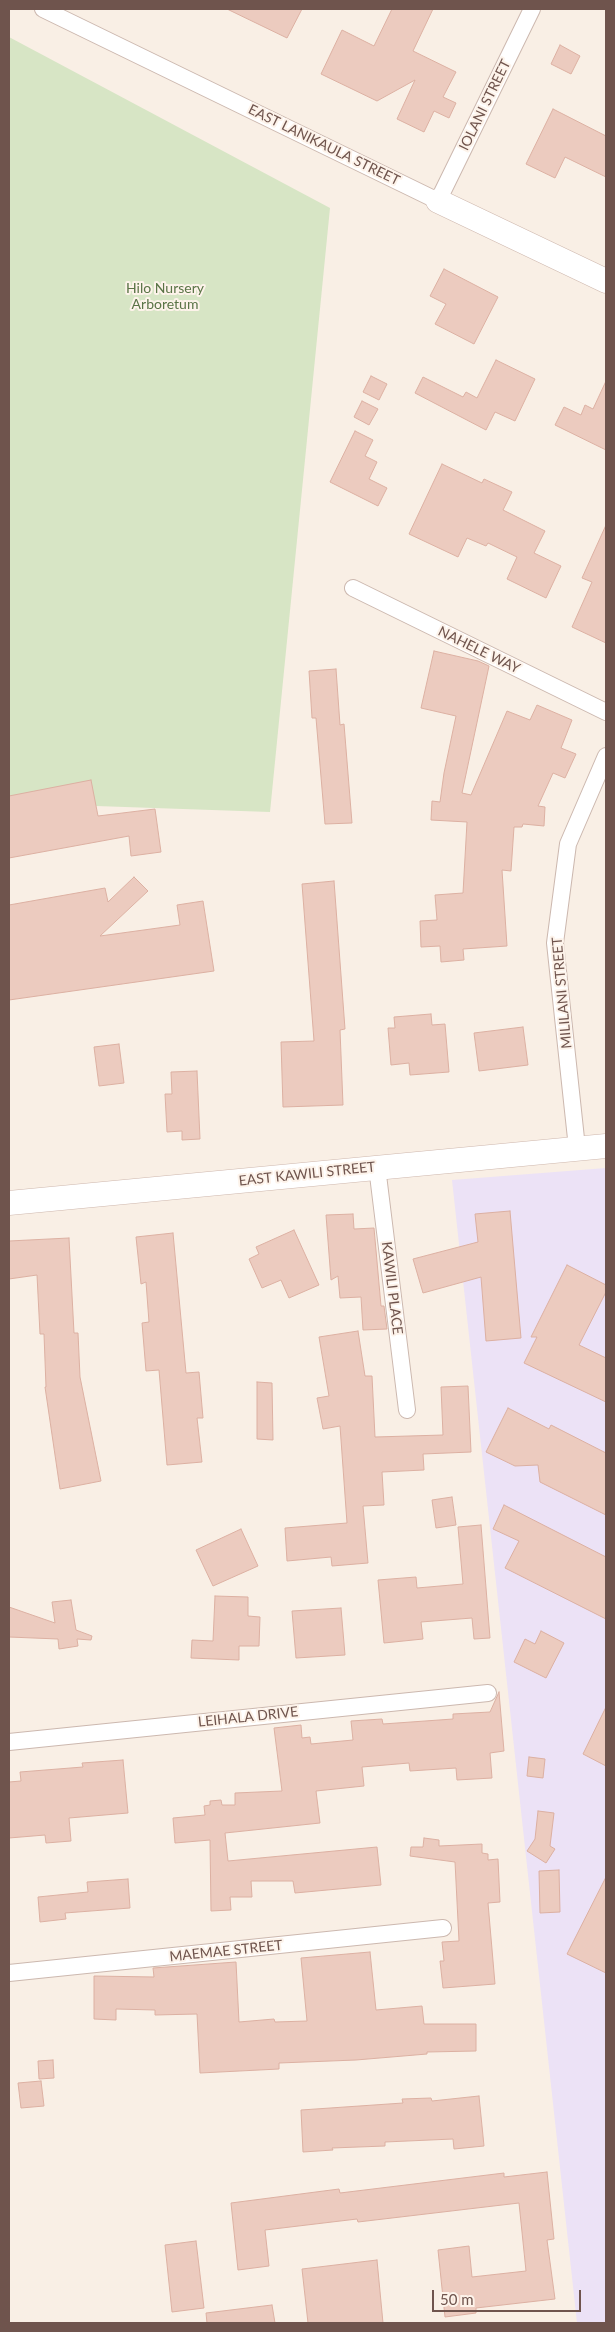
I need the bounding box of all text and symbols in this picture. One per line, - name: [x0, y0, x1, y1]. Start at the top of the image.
- street label: IOLANI STREET: [456, 57, 514, 153]
- street label: EAST LANIKAULA STREET: [246, 101, 402, 189]
- park label: Hilo Nursery Arboretum: [126, 280, 204, 312]
- street label: NAHELE WAY: [435, 623, 523, 677]
- street label: MILILANI STREET: [549, 937, 575, 1049]
- street label: EAST KAWILI STREET: [238, 1158, 376, 1190]
- street label: KAWILI PLACE: [378, 1241, 406, 1335]
- street label: LEIHALA DRIVE: [197, 1703, 299, 1731]
- street label: MAEMAE STREET: [169, 1937, 283, 1965]
- scale bar: [435, 2280, 584, 2312]
- text: 50 m: [440, 2290, 474, 2308]

